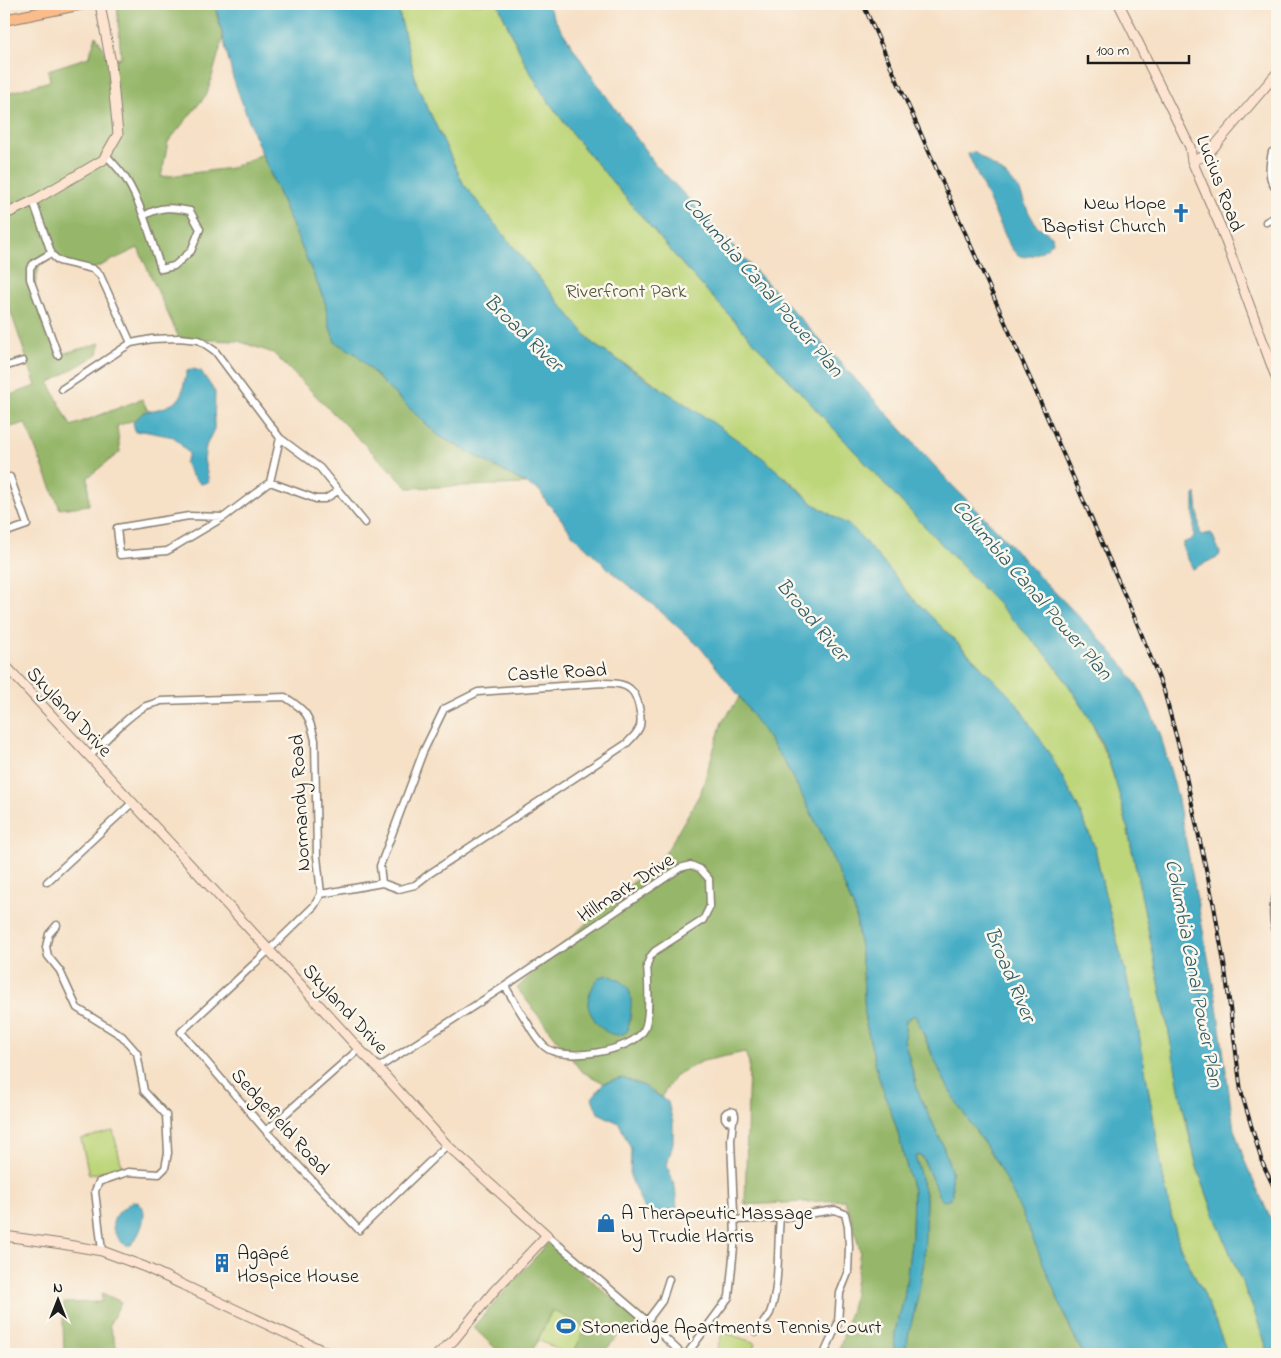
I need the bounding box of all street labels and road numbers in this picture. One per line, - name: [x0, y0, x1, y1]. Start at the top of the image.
- street label: Lucius Road: [1187, 131, 1250, 236]
- street label: Castle Road: [507, 656, 608, 691]
- street label: Skyland Drive: [18, 661, 118, 765]
- street label: Normandy Road: [283, 734, 320, 872]
- street label: Hillmark Drive: [572, 847, 680, 931]
- street label: Skyland Drive: [294, 958, 394, 1062]
- street label: Sedgefield Road: [222, 1062, 335, 1184]

